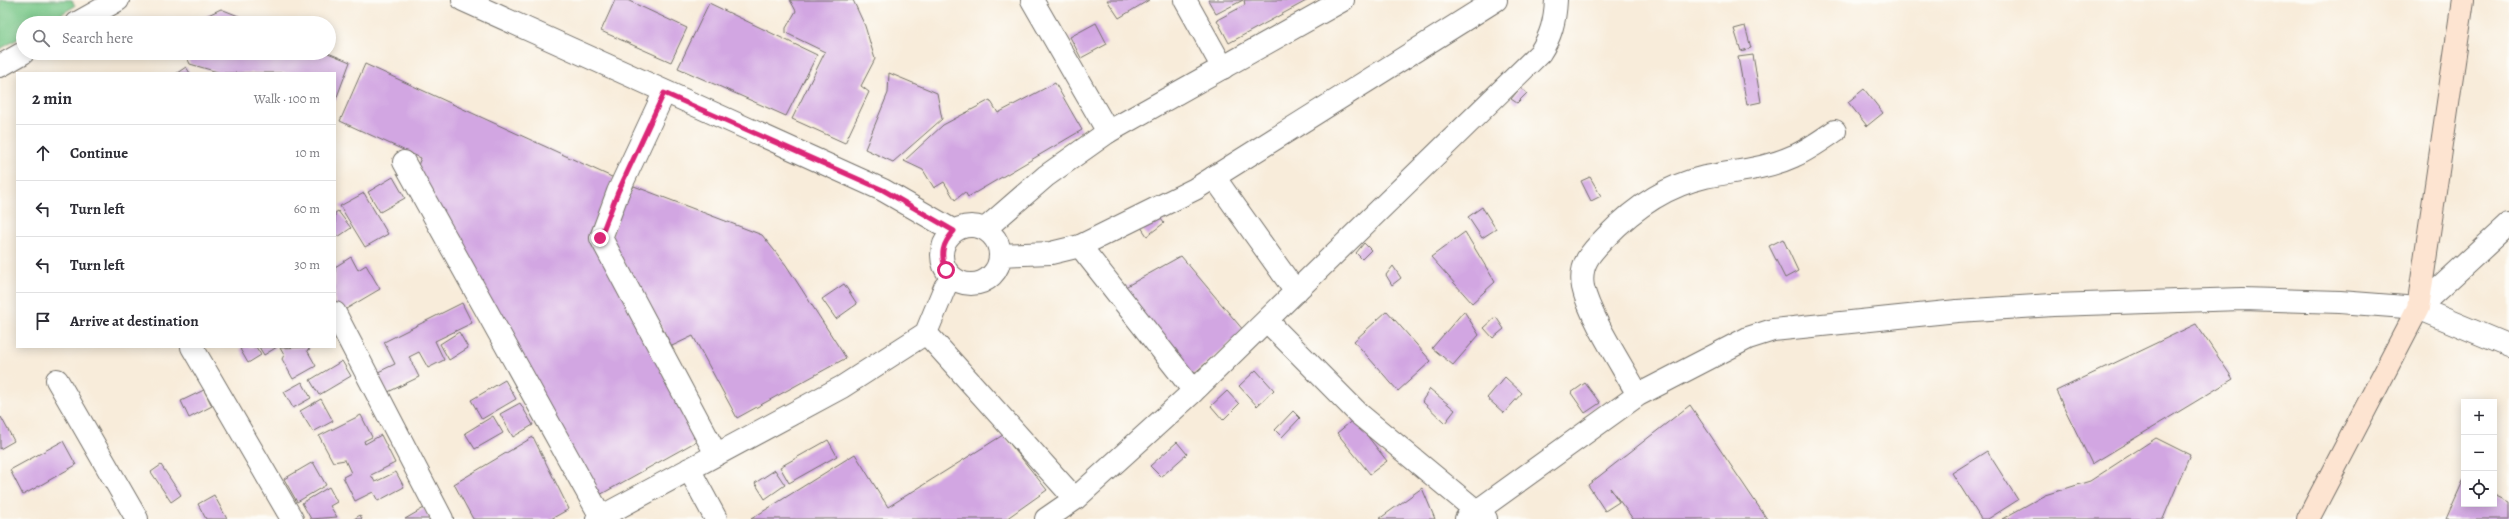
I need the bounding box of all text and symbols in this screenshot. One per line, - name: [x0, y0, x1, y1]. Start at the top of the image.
- search box: [16, 16, 336, 60]
- icon: search: [30, 27, 52, 49]
- text: Search here: [62, 28, 133, 48]
- text: 2 min: [32, 87, 72, 110]
- text: Walk · 100 m: [254, 90, 320, 107]
- icon: ahead: [32, 142, 54, 164]
- text: Continue: [70, 143, 128, 163]
- text: 10 m: [295, 144, 320, 161]
- icon: left: [32, 198, 54, 220]
- text: Turn left: [70, 199, 125, 219]
- text: 60 m: [294, 200, 320, 217]
- route end: [591, 229, 609, 247]
- icon: left: [32, 254, 54, 276]
- text: Turn left: [70, 255, 125, 275]
- text: 30 m: [294, 256, 320, 273]
- route start: [937, 261, 955, 279]
- icon: arrive: [32, 310, 54, 332]
- text: Arrive at destination: [70, 311, 199, 331]
- map controls: [2461, 399, 2497, 507]
- button: +: [2461, 399, 2497, 435]
- button: −: [2461, 435, 2497, 471]
- button: locate: [2461, 471, 2497, 507]

